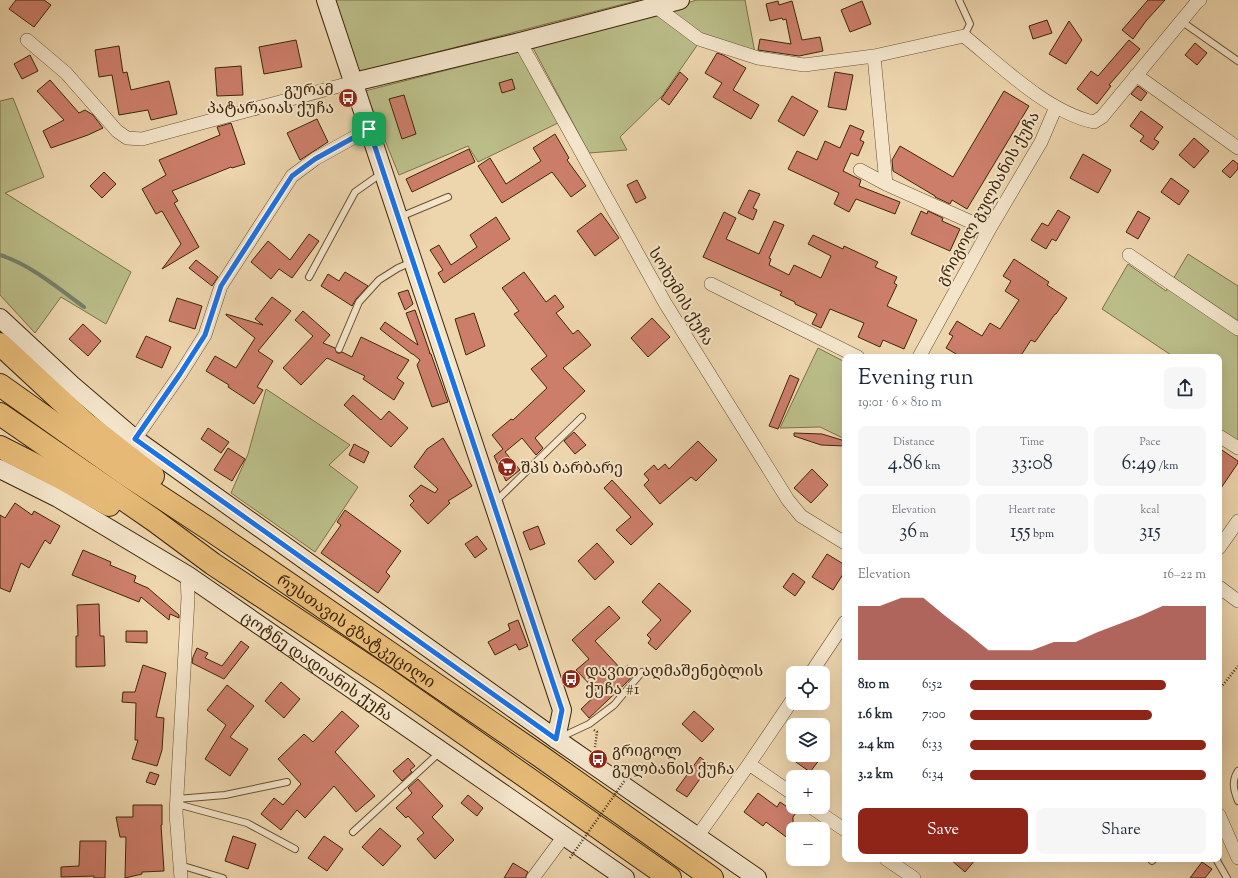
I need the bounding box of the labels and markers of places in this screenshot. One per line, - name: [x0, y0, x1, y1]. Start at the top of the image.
- place label: გურამ პატარაიას ქუჩა: [207, 80, 334, 121]
- bus stop icon: გურამ პატარაიას ქუჩა: [337, 87, 359, 109]
- pin: [352, 112, 386, 146]
- supermarket icon: შპს ბარბარე: [496, 456, 518, 478]
- place label: შპს ბარბარე: [521, 458, 623, 481]
- place label: დავით აღმაშენებლის ქუჩა #1: [585, 661, 763, 702]
- bus stop icon: დავით აღმაშენებლის ქუჩა #1: [560, 668, 582, 690]
- place label: გრიგოლ გულბანის ქუჩა: [612, 741, 735, 782]
- bus stop icon: გრიგოლ გულბანის ქუჩა: [587, 748, 609, 770]

